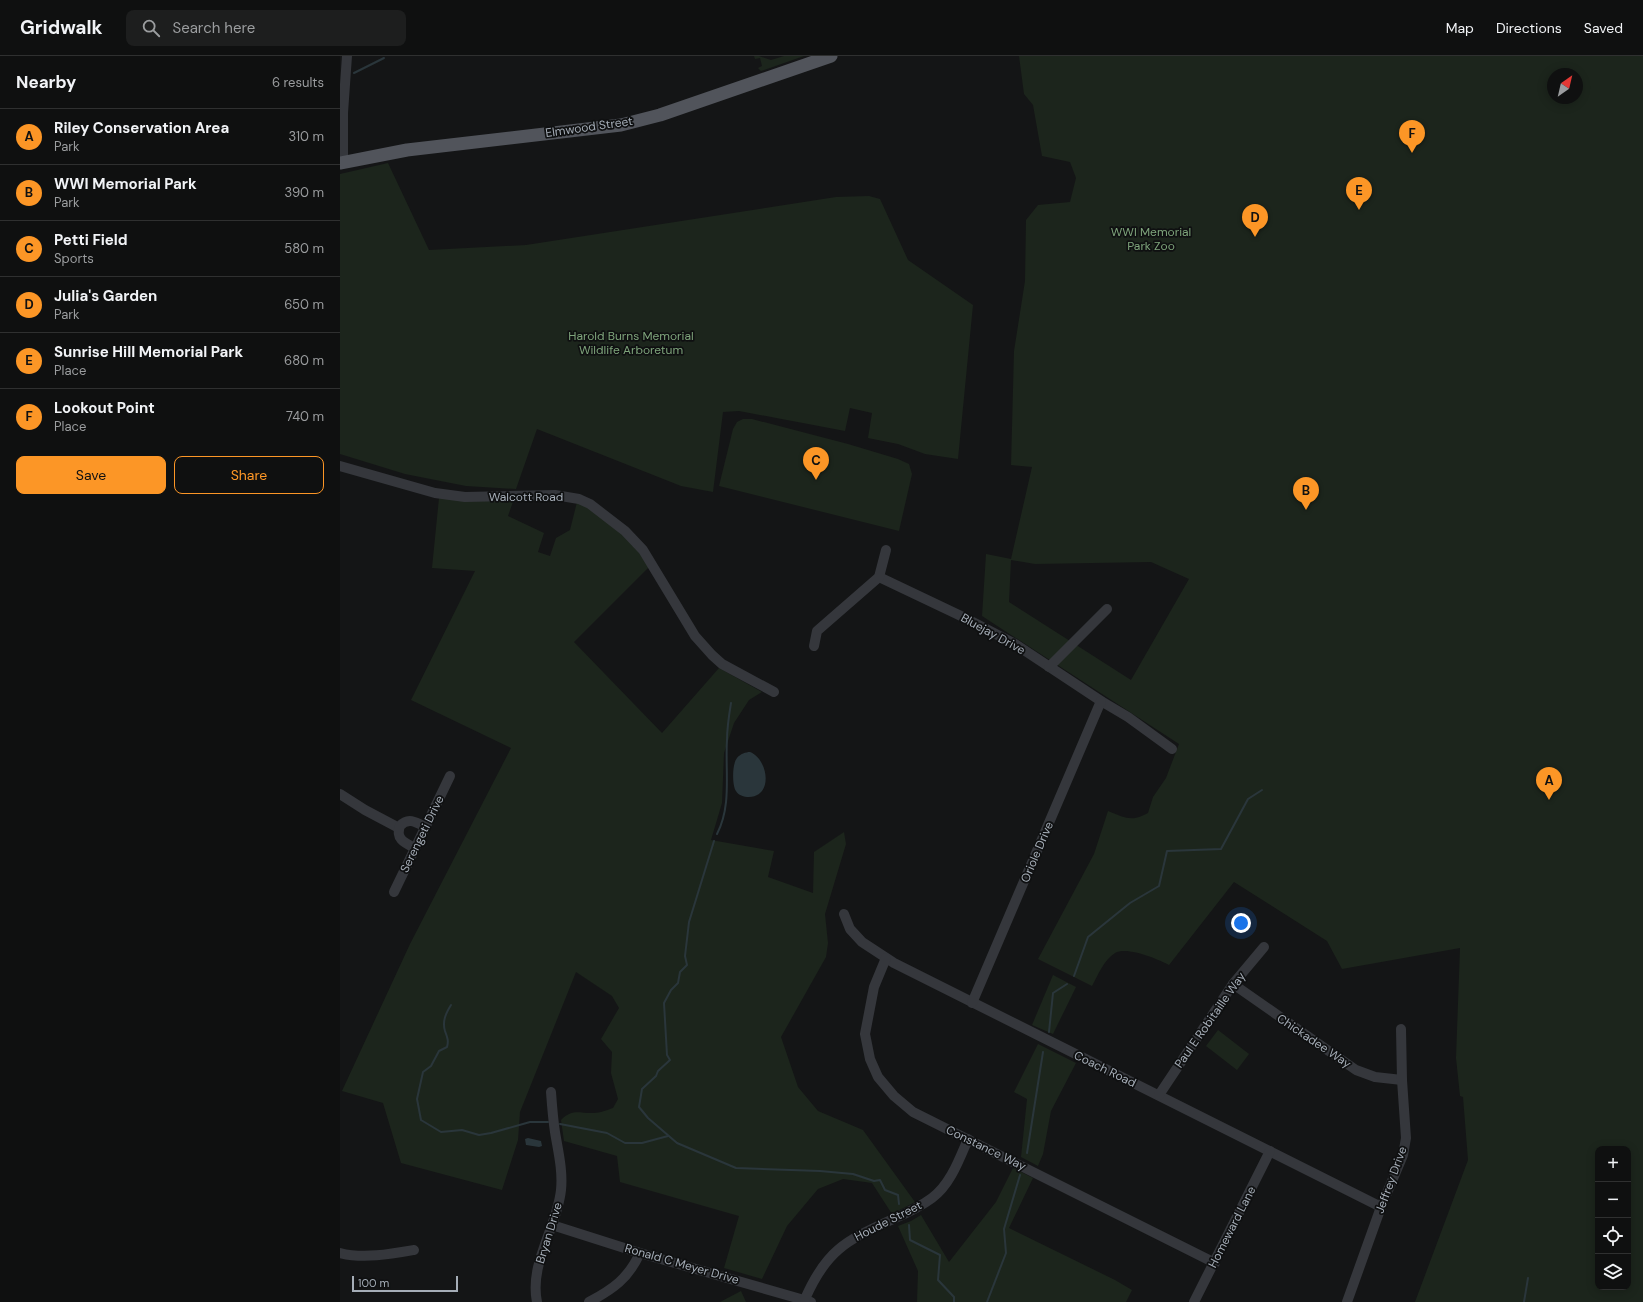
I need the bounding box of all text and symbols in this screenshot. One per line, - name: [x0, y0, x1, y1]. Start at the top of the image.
- search box: [126, 10, 406, 46]
- text: Gridwalk: [20, 15, 102, 40]
- icon: search: [140, 17, 162, 39]
- text: Search here: [172, 18, 255, 38]
- text: Map: [1446, 19, 1474, 37]
- text: Directions: [1496, 19, 1562, 37]
- text: Saved: [1584, 19, 1623, 37]
- north arrow: [1547, 68, 1583, 104]
- text: Nearby: [16, 71, 76, 93]
- text: 6 results: [272, 74, 324, 91]
- street label: Elmwood Street: [544, 113, 634, 141]
- text: Riley Conservation Area: [54, 118, 229, 138]
- pin: F: [1399, 120, 1425, 153]
- text: A: [24, 128, 34, 145]
- text: 310 m: [289, 128, 324, 145]
- text: Park: [54, 138, 80, 155]
- text: WWI Memorial Park: [54, 174, 197, 194]
- pin: E: [1346, 177, 1372, 210]
- text: B: [25, 184, 33, 201]
- text: 390 m: [285, 184, 324, 201]
- text: Park: [54, 194, 80, 211]
- pin: D: [1242, 204, 1268, 237]
- park label: WWI Memorial Park Zoo: [1111, 224, 1191, 254]
- text: Petti Field: [54, 230, 128, 250]
- text: C: [24, 240, 34, 257]
- text: 580 m: [284, 240, 324, 257]
- text: Sports: [54, 250, 94, 267]
- text: Julia's Garden: [54, 286, 157, 306]
- text: D: [24, 296, 34, 313]
- text: 650 m: [284, 296, 324, 313]
- text: Park: [54, 306, 80, 323]
- park label: Harold Burns Memorial Wildlife Arboretum: [568, 328, 694, 358]
- text: Sunrise Hill Memorial Park: [54, 342, 243, 362]
- text: E: [25, 352, 33, 369]
- text: 680 m: [284, 352, 324, 369]
- text: Place: [54, 362, 86, 379]
- text: Lookout Point: [54, 398, 155, 418]
- text: F: [25, 408, 33, 425]
- text: 740 m: [286, 408, 324, 425]
- text: Place: [54, 418, 86, 435]
- pin: C: [803, 447, 829, 480]
- button: Save: [16, 456, 166, 494]
- button: Share: [174, 456, 324, 494]
- pin: B: [1293, 477, 1319, 510]
- street label: Walcott Road: [489, 489, 563, 505]
- street label: Bluejay Drive: [958, 610, 1028, 658]
- pin: A: [1536, 767, 1562, 800]
- street label: Serengeti Drive: [396, 793, 448, 875]
- street label: Oriole Drive: [1017, 819, 1057, 885]
- your location: [1231, 913, 1251, 933]
- street label: Paul E Robitaille Way: [1171, 969, 1249, 1071]
- street label: Chickadee Way: [1274, 1010, 1354, 1072]
- street label: Coach Road: [1071, 1047, 1139, 1091]
- street label: Constance Way: [943, 1122, 1029, 1174]
- street label: Jeffrey Drive: [1372, 1144, 1411, 1216]
- map controls: [1595, 1146, 1631, 1290]
- button: +: [1595, 1146, 1631, 1182]
- button: −: [1595, 1182, 1631, 1218]
- street label: Homeward Lane: [1205, 1183, 1260, 1271]
- street label: Houde Street: [852, 1197, 925, 1245]
- street label: Bryan Drive: [532, 1200, 566, 1265]
- button: locate: [1595, 1218, 1631, 1254]
- street label: Ronald C Meyer Drive: [623, 1240, 741, 1288]
- button: layers: [1595, 1254, 1631, 1290]
- scale bar: [352, 1274, 458, 1293]
- text: 100 m: [358, 1276, 389, 1290]

